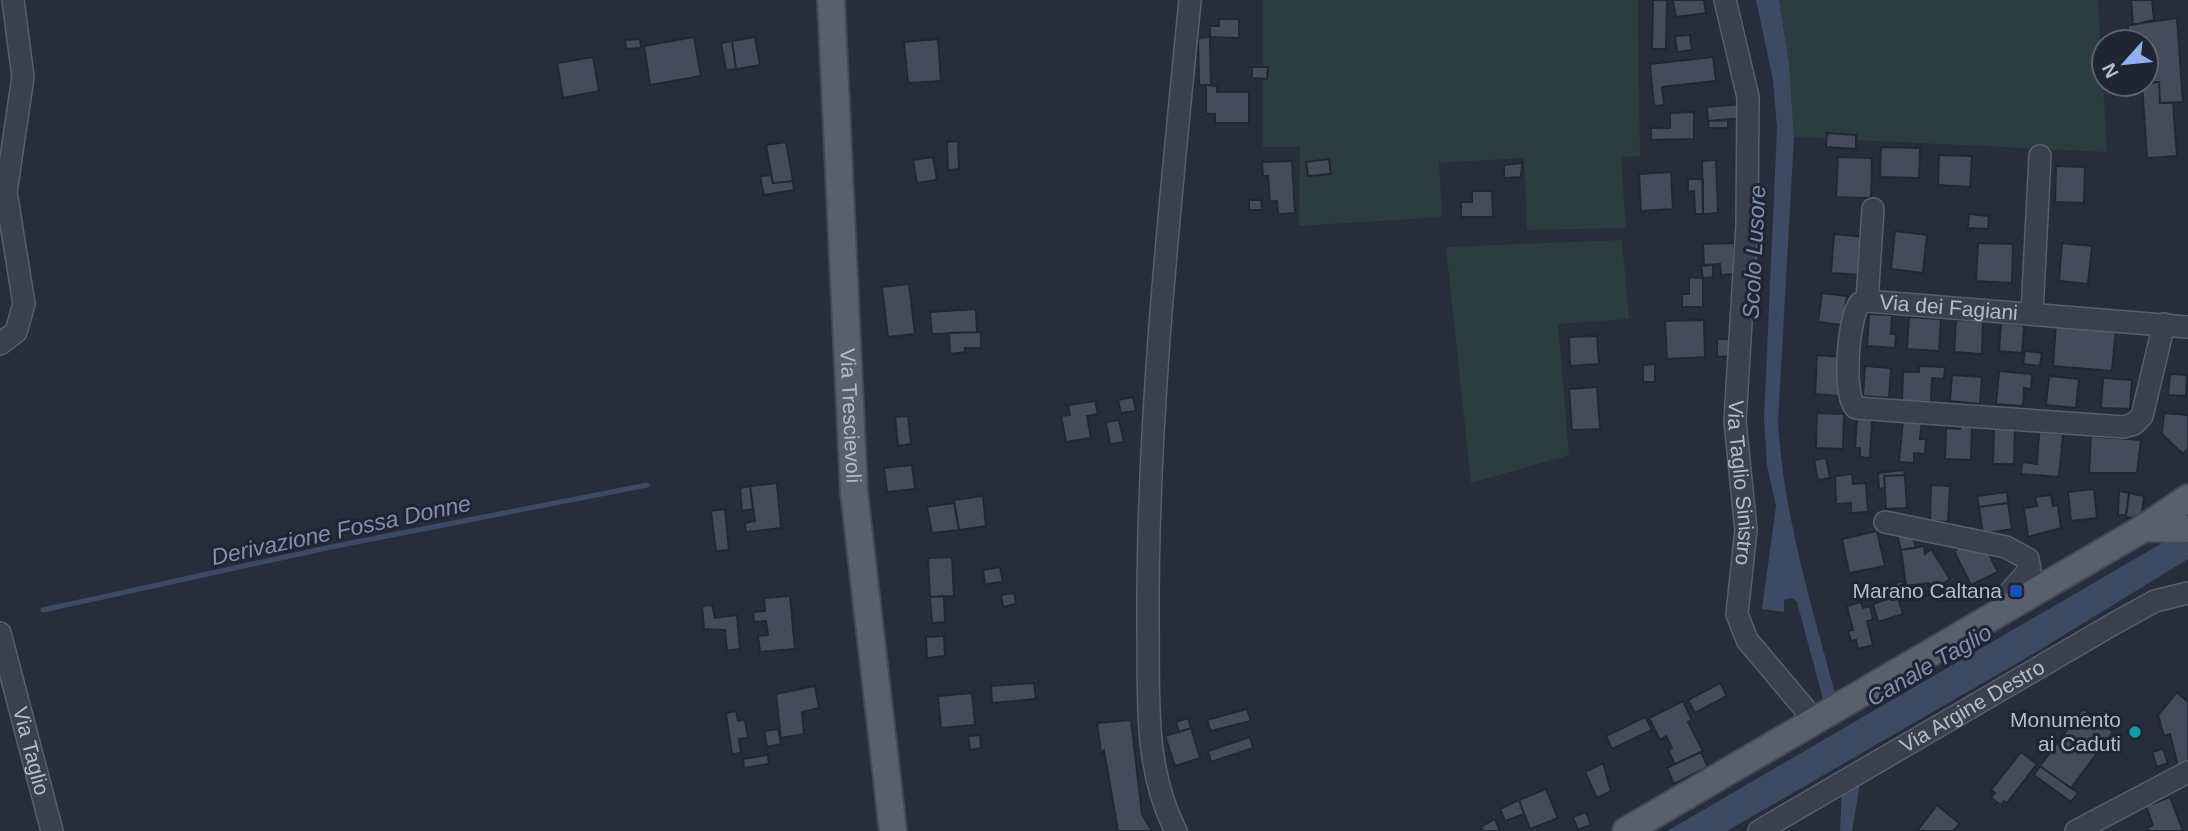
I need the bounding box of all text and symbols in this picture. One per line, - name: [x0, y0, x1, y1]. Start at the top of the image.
- north arrow: [2090, 28, 2160, 98]
- text: N: [2098, 60, 2123, 81]
- water label: Scolo Lusore: [1738, 184, 1770, 320]
- street label: Via dei Fagiani: [1879, 290, 2019, 324]
- street label: Via Trescievoli: [836, 348, 866, 484]
- street label: Via Taglio Sinistro: [1724, 399, 1758, 567]
- water label: Derivazione Fossa Donne: [209, 490, 473, 570]
- place label: Marano Caltana: [1853, 579, 2002, 602]
- marker: Marano Caltana: [2008, 583, 2024, 599]
- water label: Canale Taglio: [1862, 619, 1996, 711]
- street label: Via Argine Destro: [1896, 655, 2048, 757]
- street label: Via Taglio: [9, 704, 54, 797]
- place label: Monumento ai Caduti: [2010, 708, 2121, 755]
- marker: Monumento ai Caduti: [2127, 724, 2143, 740]

